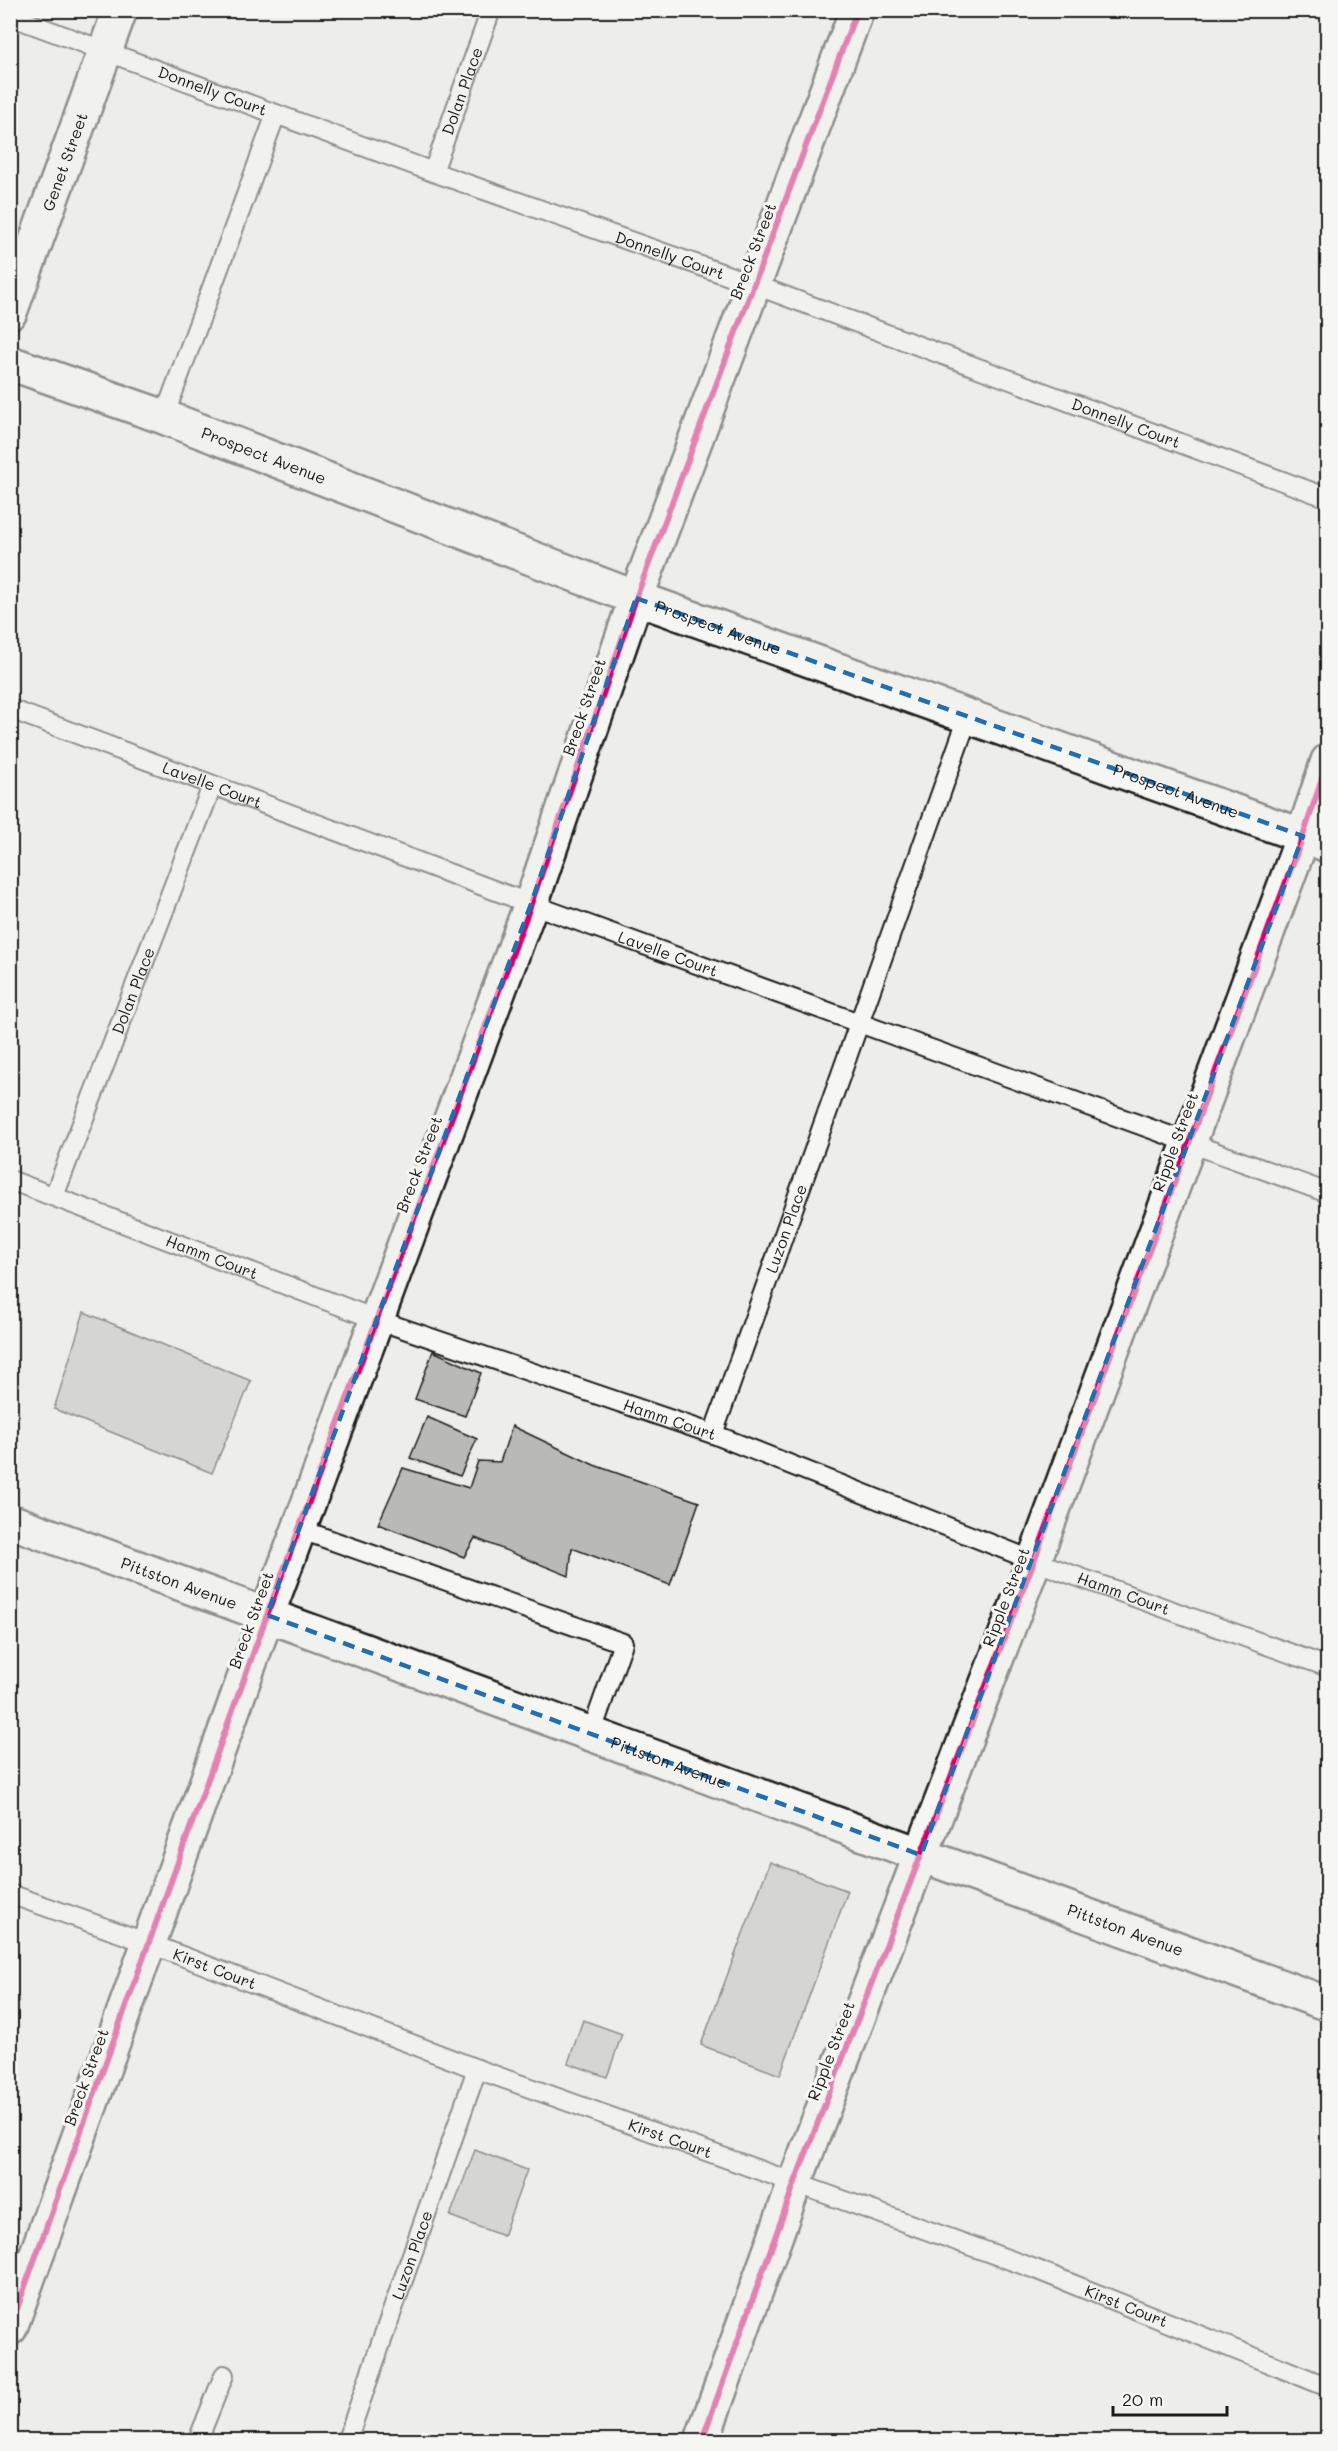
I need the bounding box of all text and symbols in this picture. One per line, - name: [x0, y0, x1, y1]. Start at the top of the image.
- street label: Dolan Place: [436, 44, 487, 138]
- street label: Donnelly Court: [155, 61, 270, 120]
- street label: Genet Street: [37, 109, 92, 214]
- street label: Breck Street: [724, 200, 781, 302]
- street label: Donnelly Court: [613, 226, 728, 284]
- street label: Donnelly Court: [1069, 393, 1184, 452]
- street label: Prospect Avenue: [199, 421, 329, 488]
- street label: Prospect Avenue: [653, 595, 784, 659]
- street label: Breck Street: [557, 655, 610, 758]
- street label: Lavelle Court: [160, 756, 265, 812]
- street label: Prospect Avenue: [1110, 758, 1242, 822]
- street label: Lavelle Court: [615, 925, 721, 981]
- street label: Dolan Place: [106, 944, 159, 1037]
- street label: Ripple Street: [1147, 1089, 1202, 1195]
- street label: Breck Street: [390, 1113, 447, 1215]
- street label: Luzon Place: [760, 1181, 811, 1276]
- street label: Hamm Court: [163, 1229, 261, 1283]
- street label: Hamm Court: [621, 1393, 719, 1444]
- street label: Ripple Street: [977, 1544, 1034, 1650]
- street label: Pittston Avenue: [118, 1552, 240, 1613]
- street label: Hamm Court: [1075, 1567, 1173, 1619]
- street label: Breck Street: [223, 1568, 278, 1671]
- street label: Pittston Avenue: [608, 1731, 730, 1793]
- street label: Pittston Avenue: [1064, 1898, 1187, 1960]
- street label: Kirst Court: [170, 1943, 260, 1994]
- street label: Ripple Street: [802, 1998, 859, 2104]
- street label: Breck Street: [58, 2025, 113, 2128]
- street label: Kirst Court: [626, 2113, 715, 2162]
- street label: Luzon Place: [386, 2208, 437, 2302]
- street label: Kirst Court: [1082, 2279, 1171, 2331]
- scale bar: [1113, 2379, 1227, 2417]
- text: 20 m: [1122, 2387, 1163, 2411]

